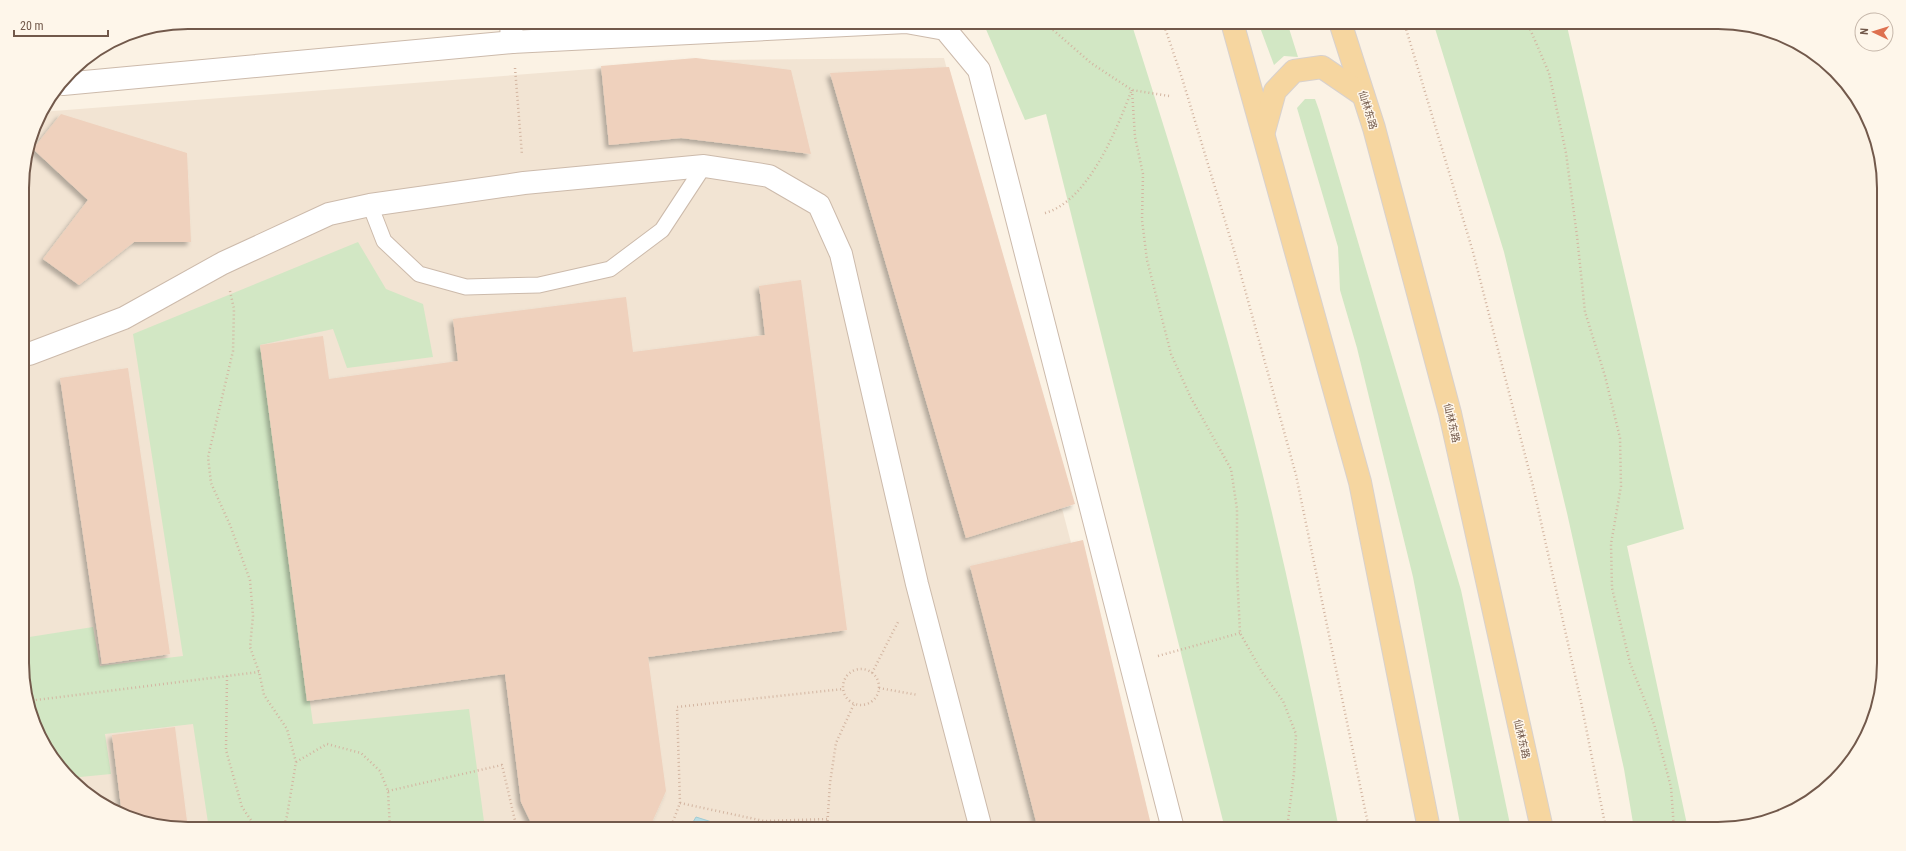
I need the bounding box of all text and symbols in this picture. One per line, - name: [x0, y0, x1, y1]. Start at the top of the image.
- scale bar: [14, 12, 108, 38]
- north arrow: [1854, 12, 1894, 52]
- text: 20 m: [20, 19, 44, 33]
- text: N: [1858, 27, 1871, 35]
- street label: 仙林东路: [1357, 89, 1379, 131]
- street label: 仙林东路: [1442, 402, 1462, 444]
- street label: 仙林东路: [1512, 718, 1532, 760]

